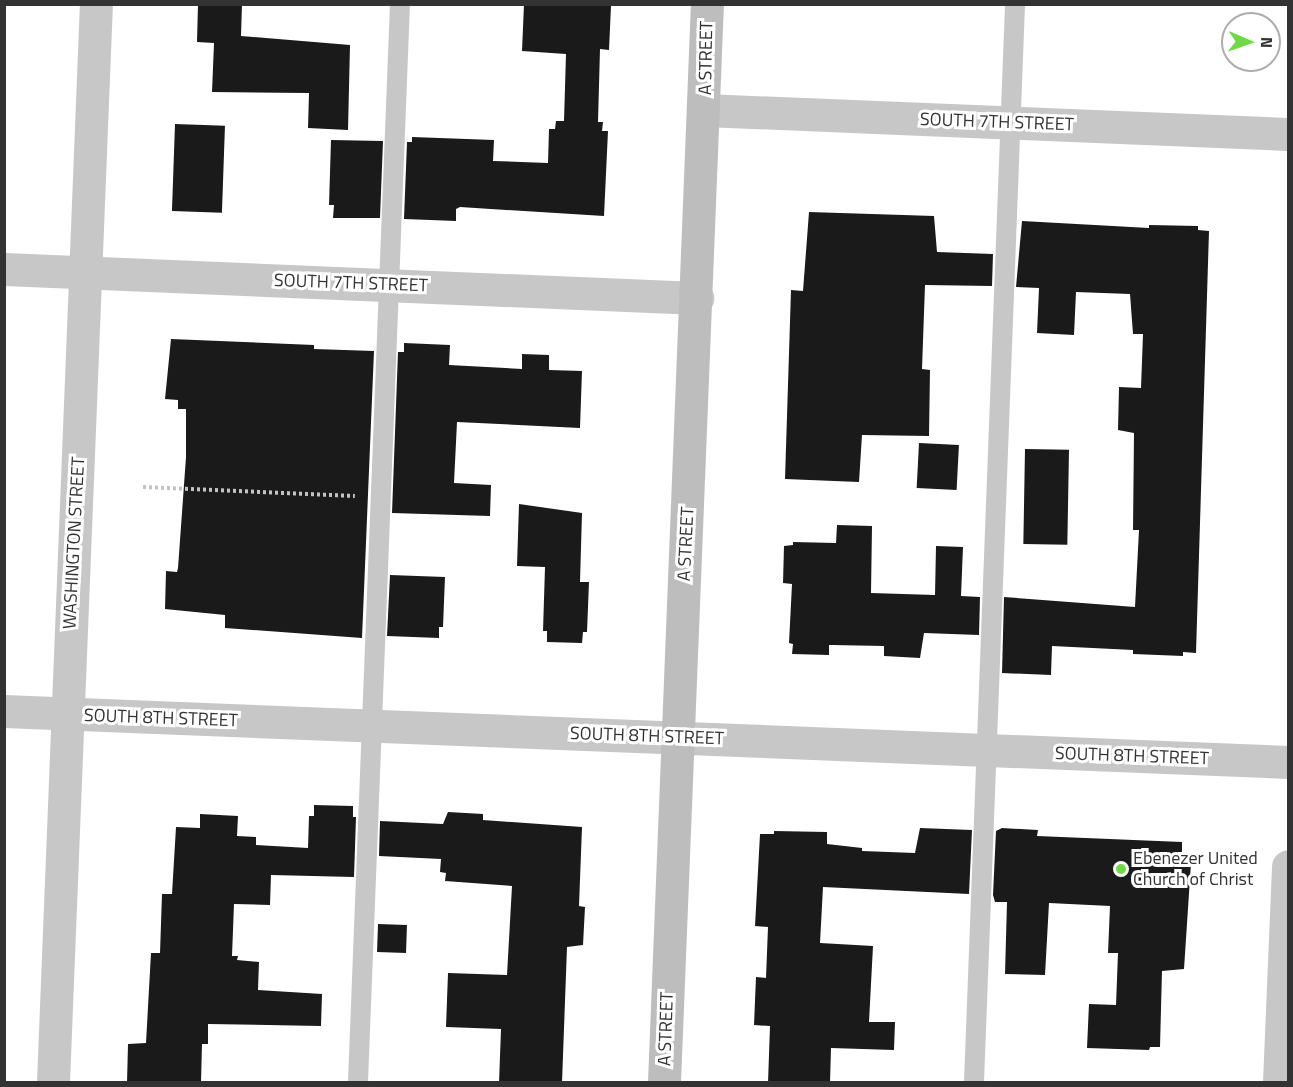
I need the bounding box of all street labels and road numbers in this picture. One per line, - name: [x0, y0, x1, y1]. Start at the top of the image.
- street label: A STREET: [695, 21, 717, 95]
- street label: SOUTH 7TH STREET: [920, 109, 1074, 135]
- street label: SOUTH 7TH STREET: [274, 270, 428, 296]
- street label: WASHINGTON STREET: [59, 456, 89, 630]
- street label: A STREET: [673, 506, 699, 582]
- street label: SOUTH 8TH STREET: [84, 705, 238, 731]
- street label: SOUTH 8TH STREET: [570, 723, 724, 749]
- street label: SOUTH 8TH STREET: [1055, 743, 1209, 769]
- street label: A STREET: [654, 991, 678, 1067]

